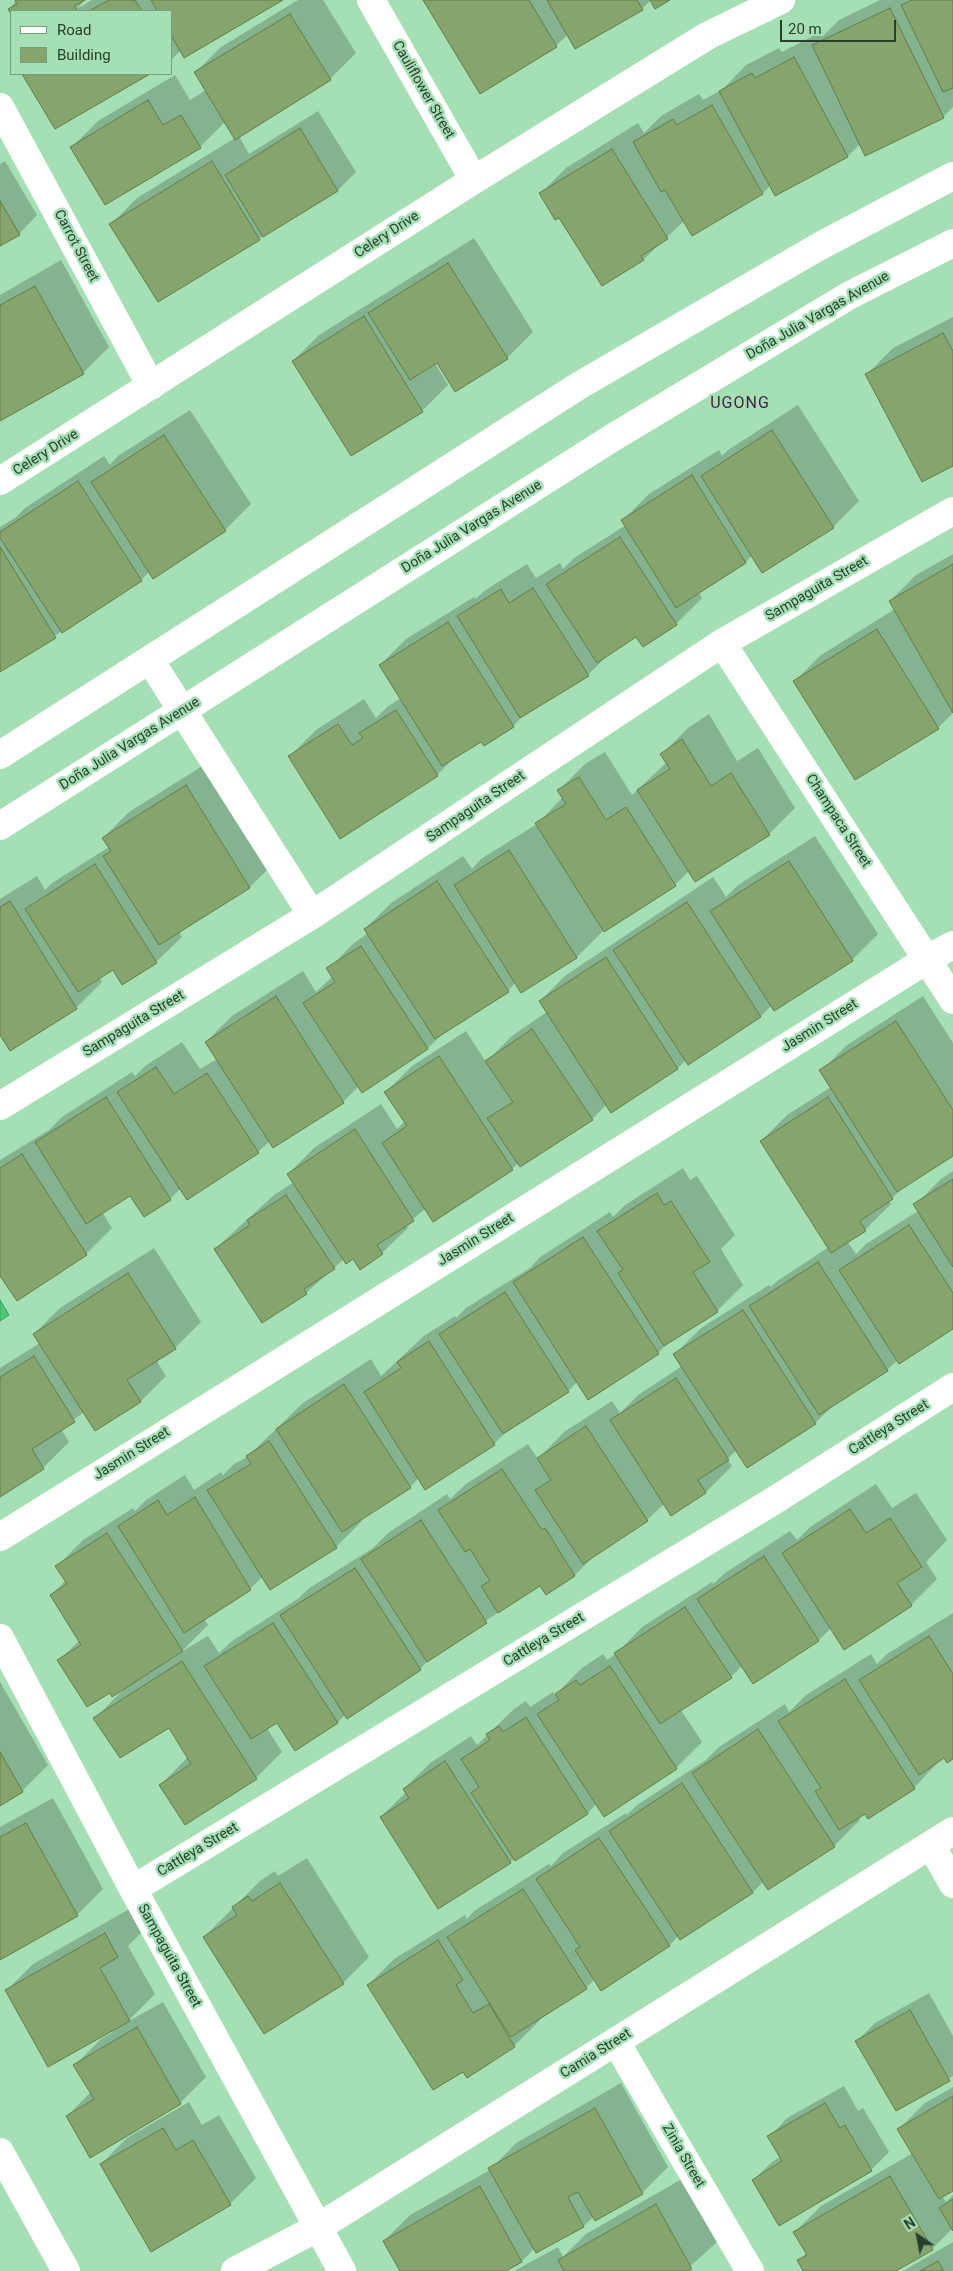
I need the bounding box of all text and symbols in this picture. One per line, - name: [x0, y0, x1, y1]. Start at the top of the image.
- legend: [10, 10, 172, 75]
- scale bar: [783, 10, 899, 42]
- text: 20 m: [788, 20, 822, 38]
- text: Road: [57, 21, 91, 39]
- street label: Cauliflower Street: [388, 38, 458, 142]
- text: Building: [57, 46, 111, 64]
- street label: Carrot Street: [50, 207, 102, 285]
- street label: Celery Drive: [351, 208, 423, 262]
- street label: Doña Julia Vargas Avenue: [744, 268, 892, 364]
- district label: UGONG: [710, 394, 770, 414]
- street label: Celery Drive: [10, 426, 82, 480]
- street label: Doña Julia Vargas Avenue: [399, 477, 545, 577]
- street label: Sampaguita Street: [763, 553, 871, 625]
- street label: Doña Julia Vargas Avenue: [57, 694, 203, 794]
- street label: Sampaguita Street: [424, 768, 528, 846]
- street label: Champaca Street: [802, 771, 874, 871]
- street label: Sampaguita Street: [80, 987, 188, 1061]
- street label: Jasmin Street: [779, 996, 861, 1056]
- street label: Jasmin Street: [435, 1210, 517, 1270]
- street label: Cattleya Street: [846, 1397, 932, 1459]
- street label: Jasmin Street: [91, 1424, 173, 1484]
- street label: Cattleya Street: [501, 1609, 587, 1671]
- street label: Cattleya Street: [155, 1819, 241, 1881]
- street label: Sampaguita Street: [134, 1902, 204, 2010]
- street label: Camia Street: [557, 2026, 635, 2082]
- street label: Zinia Street: [658, 2121, 708, 2191]
- north arrow: [893, 2211, 943, 2261]
- text: N: [901, 2214, 918, 2233]

